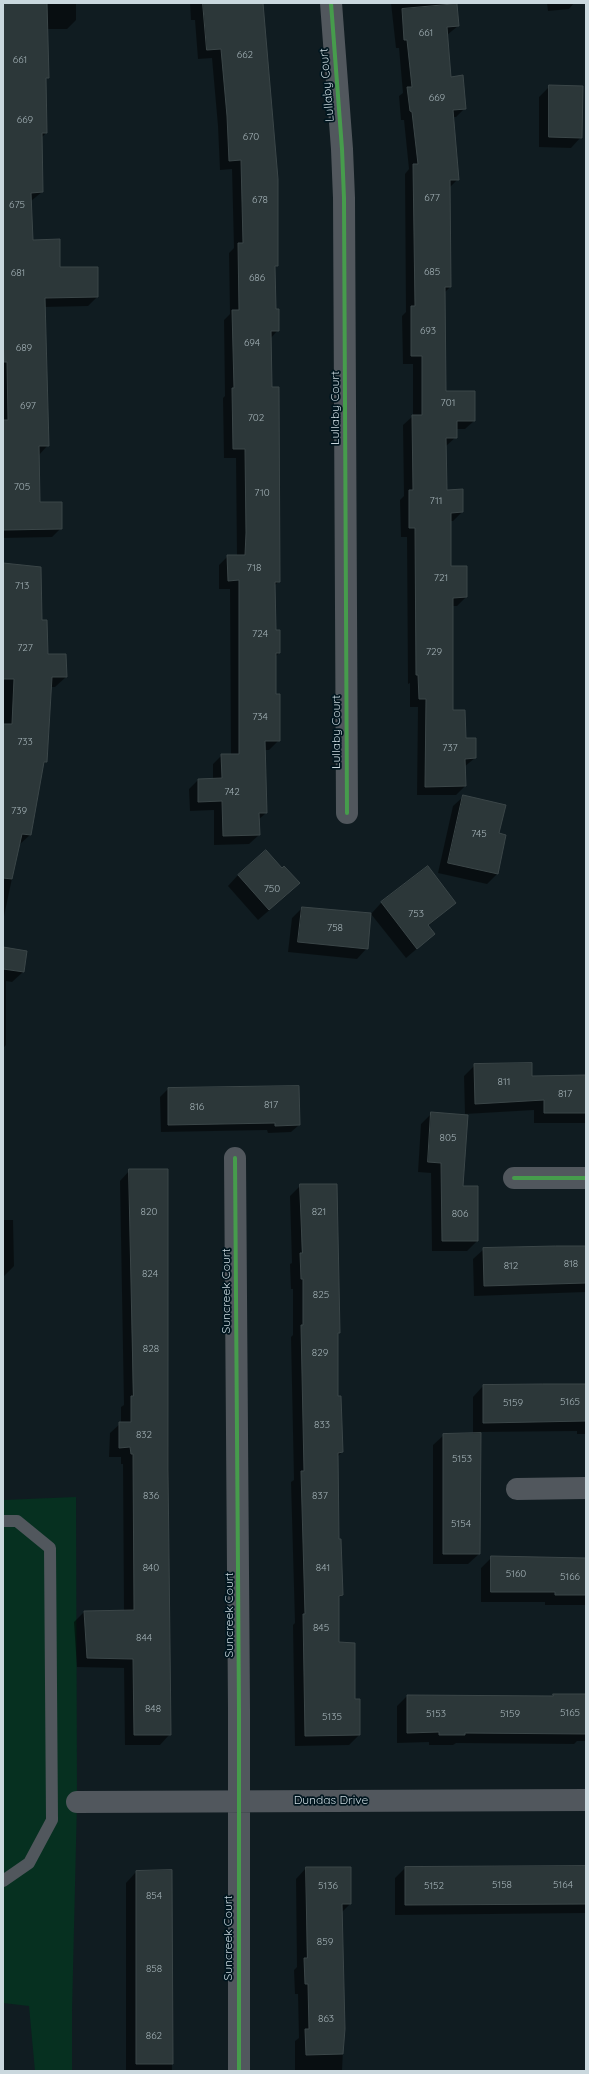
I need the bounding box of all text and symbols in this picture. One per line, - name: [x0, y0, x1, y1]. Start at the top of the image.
- house number: 661: [419, 27, 433, 39]
- street label: Lullaby Court: [317, 48, 337, 122]
- house number: 662: [237, 49, 253, 61]
- house number: 661: [13, 54, 27, 66]
- house number: 669: [429, 92, 445, 104]
- house number: 669: [17, 114, 33, 126]
- house number: 670: [243, 131, 259, 143]
- house number: 677: [424, 192, 440, 204]
- house number: 678: [252, 194, 268, 206]
- house number: 675: [9, 199, 25, 211]
- house number: 685: [424, 266, 440, 278]
- house number: 681: [11, 267, 25, 279]
- house number: 686: [249, 272, 265, 284]
- house number: 693: [420, 325, 436, 337]
- house number: 694: [244, 337, 260, 349]
- house number: 689: [16, 342, 32, 354]
- street label: Lullaby Court: [328, 371, 342, 445]
- house number: 701: [441, 397, 455, 409]
- house number: 697: [20, 400, 36, 412]
- house number: 702: [248, 412, 264, 424]
- house number: 705: [14, 481, 30, 493]
- house number: 710: [254, 487, 270, 499]
- house number: 711: [429, 495, 443, 507]
- house number: 718: [247, 562, 261, 574]
- house number: 721: [434, 572, 448, 584]
- house number: 713: [15, 580, 29, 592]
- house number: 724: [252, 628, 268, 640]
- house number: 727: [17, 642, 33, 654]
- house number: 729: [426, 646, 442, 658]
- street label: Lullaby Court: [329, 695, 343, 769]
- house number: 734: [252, 711, 268, 723]
- house number: 733: [17, 736, 33, 748]
- house number: 737: [442, 742, 458, 754]
- house number: 742: [224, 786, 240, 798]
- house number: 739: [11, 805, 27, 817]
- house number: 745: [471, 828, 487, 840]
- house number: 750: [264, 883, 280, 895]
- house number: 753: [408, 908, 424, 920]
- house number: 758: [327, 922, 343, 934]
- house number: 811: [498, 1076, 510, 1088]
- house number: 817: [558, 1088, 572, 1100]
- house number: 817: [264, 1099, 278, 1111]
- house number: 816: [190, 1101, 204, 1113]
- house number: 805: [440, 1132, 456, 1144]
- house number: 820: [141, 1206, 157, 1218]
- house number: 821: [312, 1206, 326, 1218]
- house number: 806: [452, 1208, 468, 1220]
- street label: Suncreek Court: [219, 1249, 233, 1333]
- house number: 818: [564, 1258, 578, 1270]
- house number: 812: [504, 1260, 518, 1272]
- house number: 824: [142, 1268, 158, 1280]
- house number: 825: [313, 1289, 329, 1301]
- house number: 828: [143, 1343, 159, 1355]
- house number: 829: [312, 1347, 328, 1359]
- house number: 5165: [560, 1396, 580, 1408]
- house number: 5159: [503, 1397, 523, 1409]
- house number: 833: [314, 1419, 330, 1431]
- house number: 832: [136, 1429, 152, 1441]
- house number: 5153: [452, 1453, 472, 1465]
- house number: 836: [143, 1490, 159, 1502]
- house number: 837: [312, 1490, 328, 1502]
- house number: 5154: [451, 1518, 471, 1530]
- house number: 840: [143, 1562, 159, 1574]
- house number: 841: [316, 1562, 330, 1574]
- house number: 5160: [506, 1568, 526, 1580]
- house number: 5166: [560, 1571, 580, 1583]
- street label: Suncreek Court: [222, 1573, 236, 1657]
- house number: 845: [313, 1622, 329, 1634]
- house number: 844: [136, 1632, 152, 1644]
- house number: 848: [145, 1703, 161, 1715]
- house number: 5165: [560, 1707, 580, 1719]
- house number: 5153: [426, 1708, 446, 1720]
- house number: 5159: [500, 1708, 520, 1720]
- house number: 5135: [322, 1711, 342, 1723]
- street label: Dundas Drive: [294, 1793, 368, 1807]
- house number: 5158: [492, 1879, 512, 1891]
- house number: 5164: [553, 1879, 573, 1891]
- house number: 5136: [318, 1880, 338, 1892]
- house number: 5152: [424, 1880, 444, 1892]
- house number: 854: [146, 1890, 162, 1902]
- street label: Suncreek Court: [221, 1896, 235, 1980]
- house number: 859: [317, 1936, 333, 1948]
- house number: 858: [146, 1963, 162, 1975]
- house number: 863: [318, 2013, 334, 2025]
- house number: 862: [146, 2030, 162, 2042]

